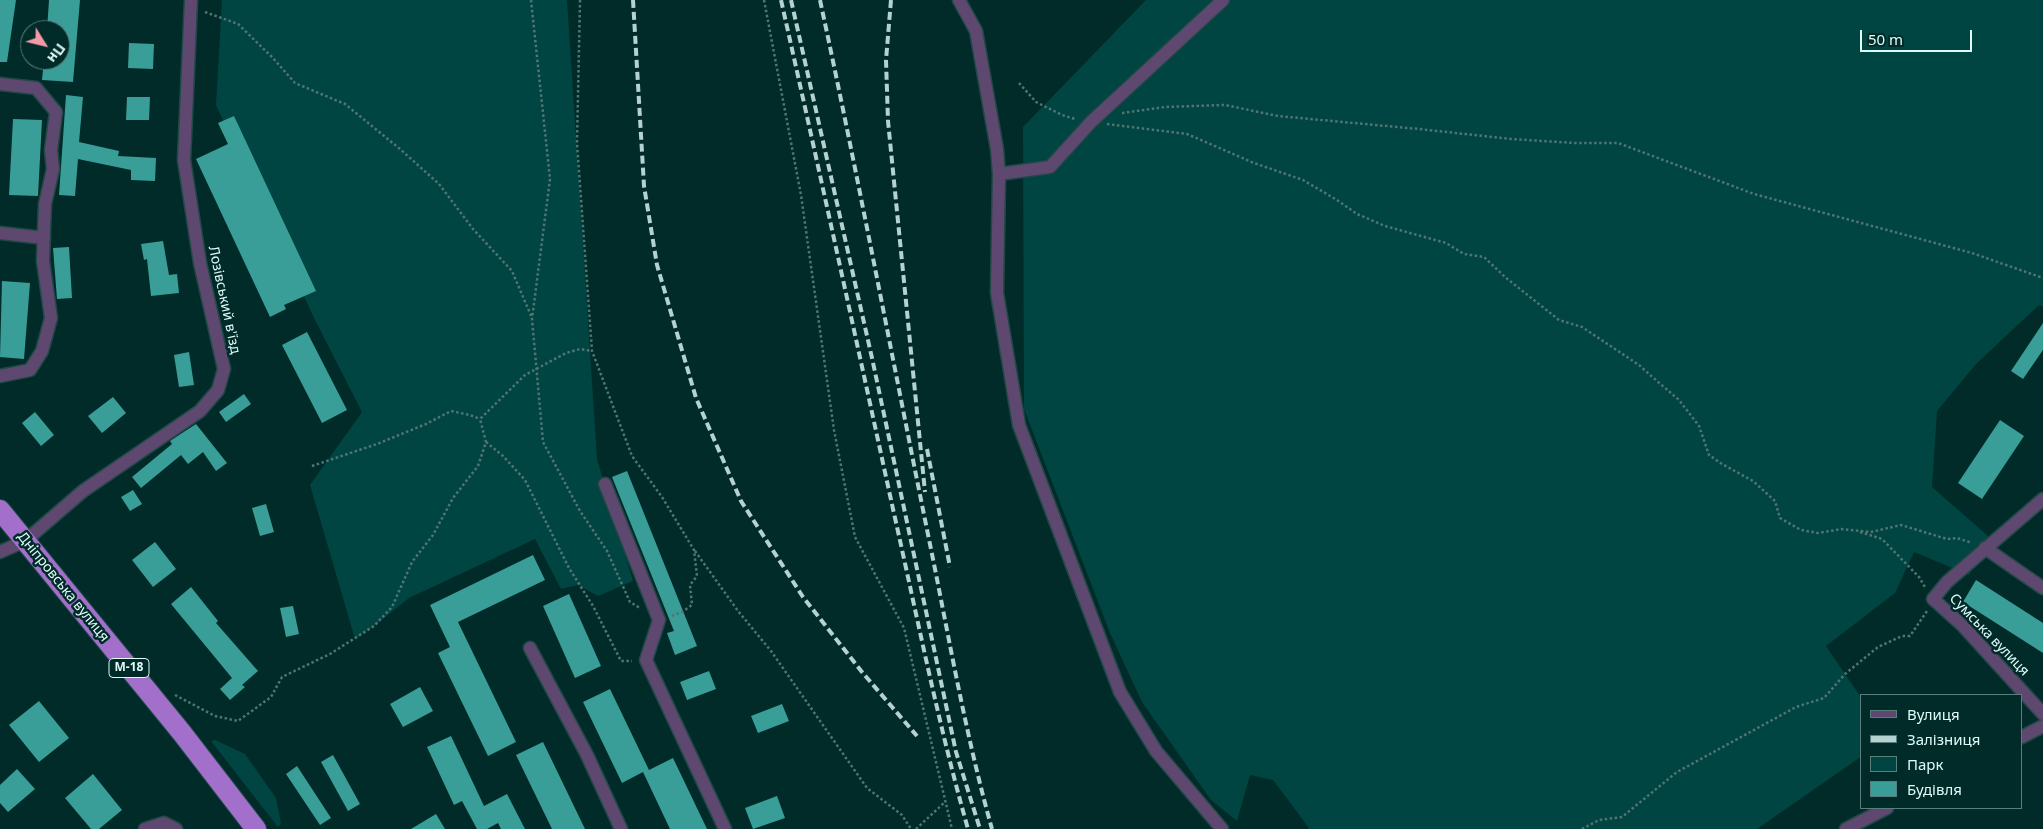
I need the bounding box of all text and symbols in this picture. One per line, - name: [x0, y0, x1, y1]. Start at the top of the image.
- north arrow: [20, 20, 70, 70]
- scale bar: [1863, 20, 1976, 52]
- text: 50 m: [1868, 29, 1903, 49]
- text: Пн: [43, 40, 70, 67]
- street label: Лозівський в'їзд: [204, 245, 244, 355]
- street label: Дніпровська вулиця: [14, 529, 112, 645]
- street label: Сумська вулиця: [1946, 590, 2032, 680]
- road number: М-18: [109, 658, 149, 678]
- legend: [1860, 694, 2023, 809]
- text: Вулиця: [1907, 704, 1960, 724]
- text: Залізниця: [1907, 729, 1980, 749]
- text: Парк: [1907, 754, 1943, 774]
- text: Будівля: [1907, 779, 1962, 799]

